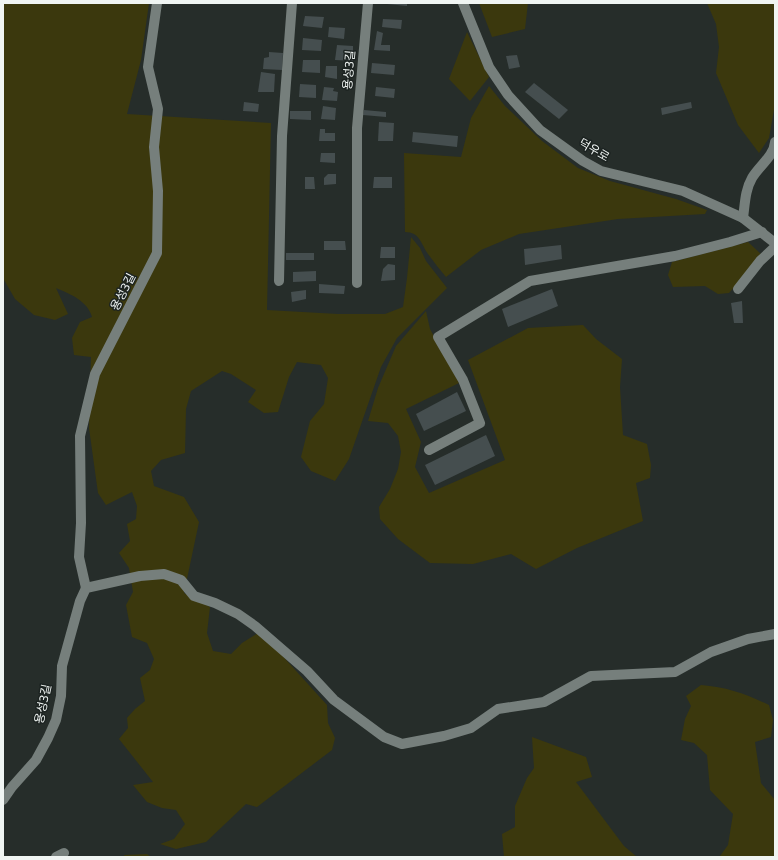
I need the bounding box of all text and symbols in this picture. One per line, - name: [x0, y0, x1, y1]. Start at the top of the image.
- street label: 용성3길: [338, 49, 359, 91]
- street label: 덕우로: [576, 134, 613, 165]
- street label: 용성3길: [106, 270, 139, 313]
- street label: 용성3길: [30, 683, 55, 725]

